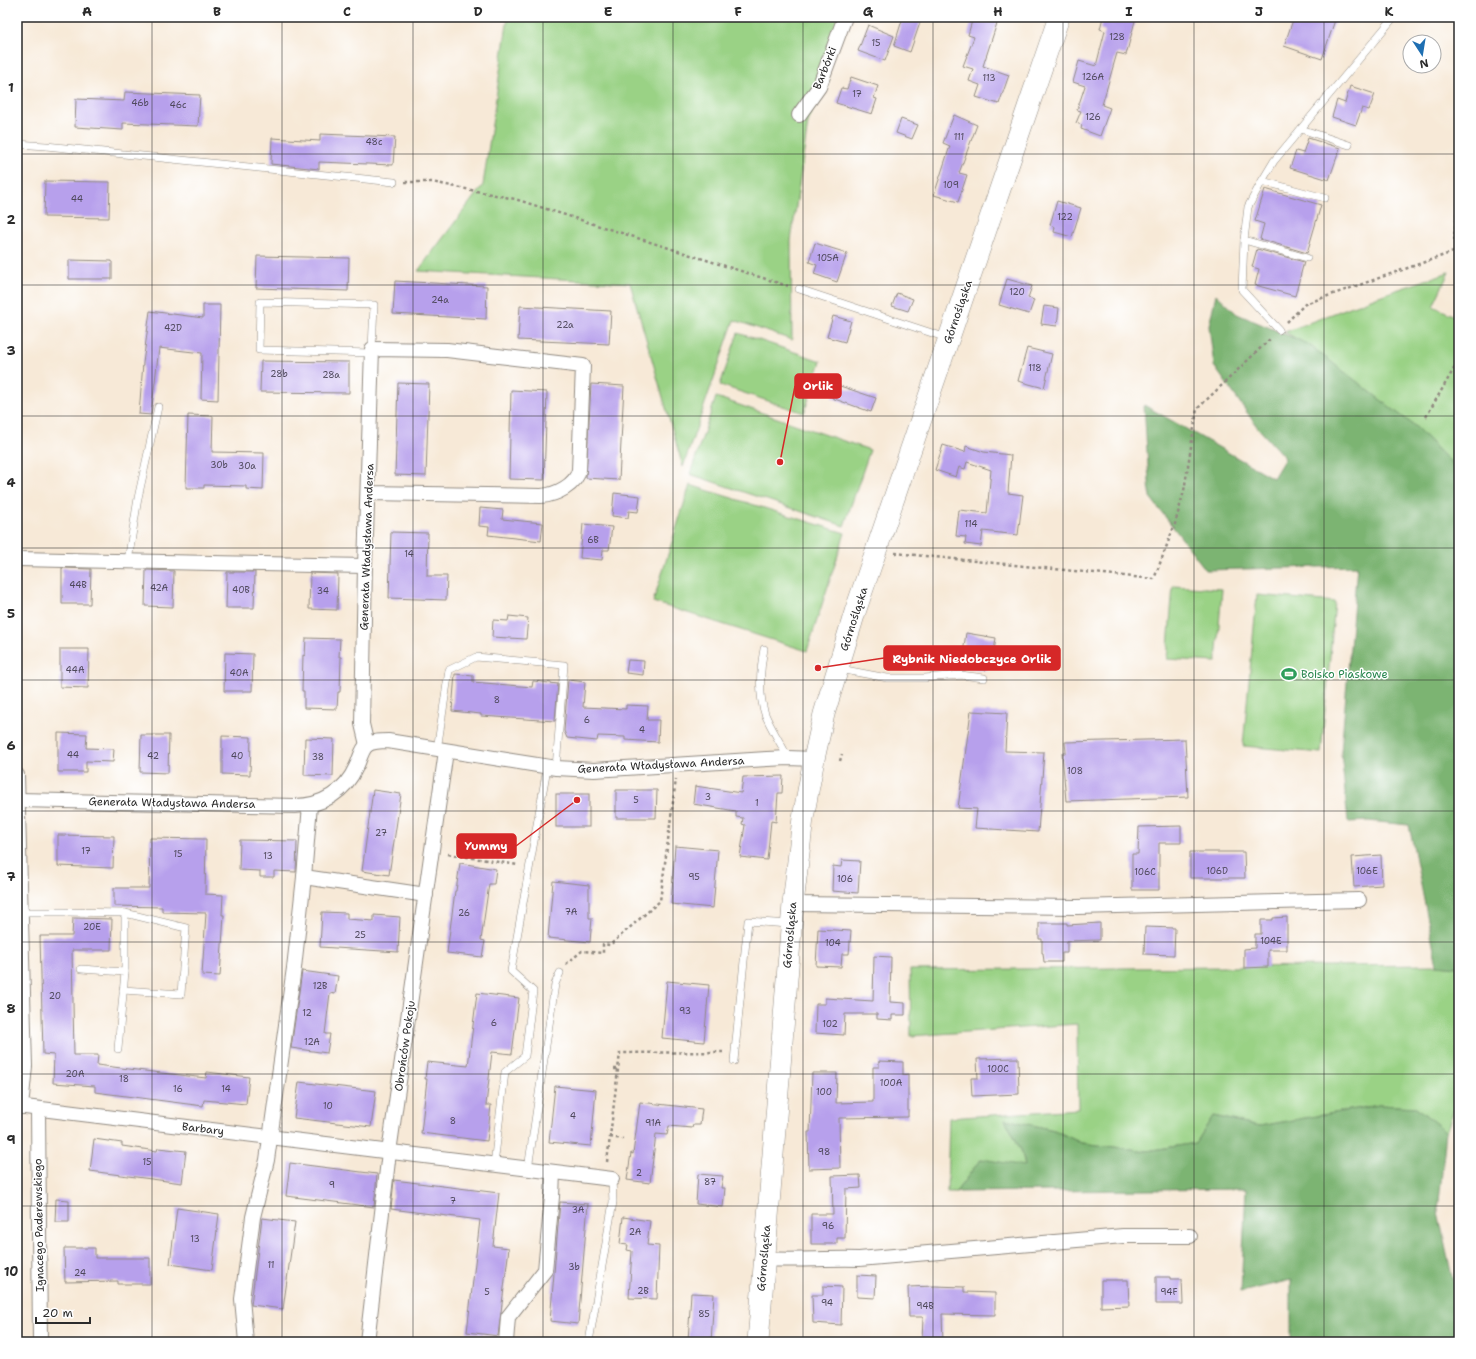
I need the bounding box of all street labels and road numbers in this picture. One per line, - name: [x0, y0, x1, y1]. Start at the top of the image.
- street label: Barbórki: [810, 44, 840, 92]
- street label: Górnośląska: [940, 278, 976, 346]
- street label: Generała Władysława Andersa: [357, 463, 377, 631]
- street label: Górnośląska: [837, 585, 871, 653]
- street label: Generała Władysława Andersa: [577, 753, 745, 777]
- street label: Generała Władysława Andersa: [88, 794, 256, 812]
- street label: Górnośląska: [780, 901, 800, 969]
- street label: Obrońców Pokoju: [391, 1000, 419, 1092]
- street label: Barbary: [181, 1119, 225, 1139]
- street label: Ignacego Paderewskiego: [30, 1158, 48, 1292]
- street label: Górnośląska: [754, 1224, 774, 1292]

